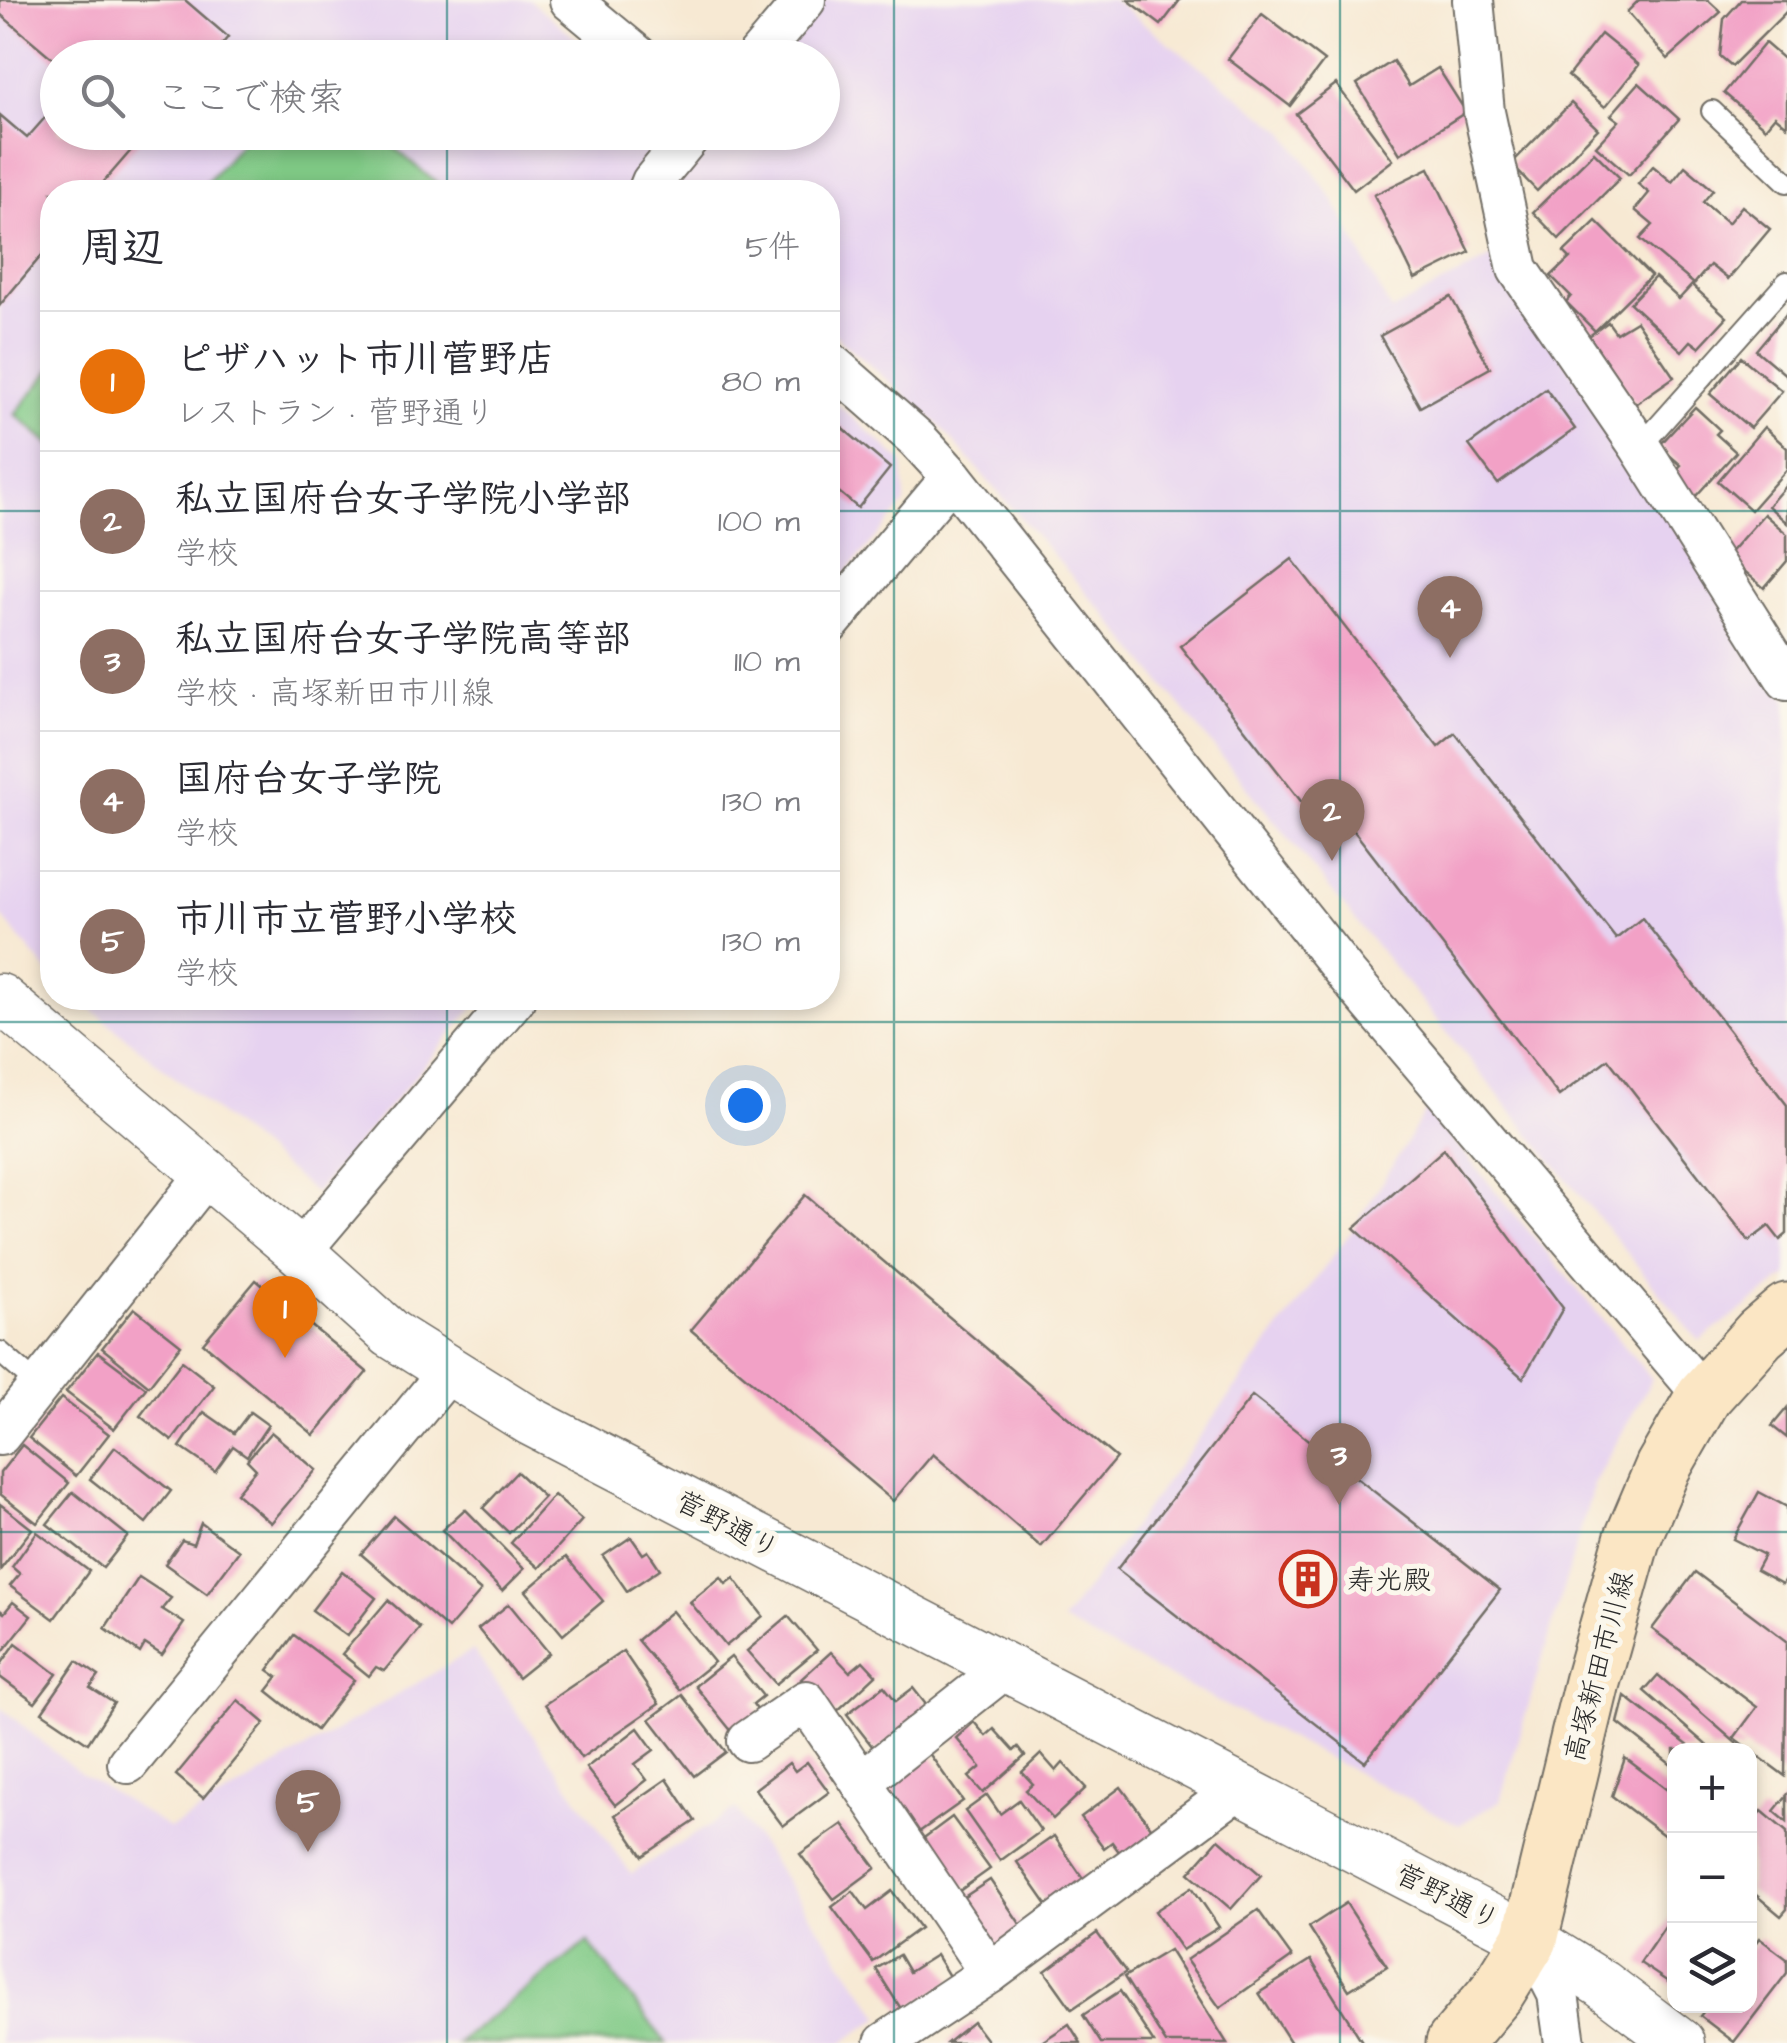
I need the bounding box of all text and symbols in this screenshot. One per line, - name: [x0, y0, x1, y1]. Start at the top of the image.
- search box: [40, 40, 840, 150]
- icon: search: [75, 68, 130, 123]
- text: ここで検索: [155, 73, 345, 125]
- text: 周辺: [80, 220, 164, 278]
- text: 5件: [745, 225, 800, 270]
- text: ピザハット市川菅野店: [175, 334, 555, 386]
- text: 1: [110, 359, 115, 404]
- text: 80 m: [721, 359, 800, 404]
- text: レストラン · 菅野通り: [175, 391, 496, 436]
- text: 私立国府台女子学院小学部: [175, 474, 631, 526]
- text: 2: [103, 499, 122, 544]
- text: 100 m: [718, 499, 800, 544]
- text: 学校: [175, 531, 239, 576]
- pin: 4: [1418, 576, 1482, 658]
- text: 私立国府台女子学院高等部: [175, 614, 631, 666]
- text: 3: [104, 639, 121, 684]
- text: 110 m: [734, 639, 800, 684]
- text: 学校 · 高塚新田市川線: [175, 671, 493, 716]
- text: 国府台女子学院: [175, 754, 441, 806]
- pin: 2: [1300, 778, 1364, 861]
- text: 4: [102, 779, 123, 824]
- text: 130 m: [722, 779, 800, 824]
- text: 学校: [175, 811, 239, 856]
- text: 市川市立菅野小学校: [175, 894, 517, 946]
- text: 5: [101, 919, 124, 964]
- text: 130 m: [722, 919, 800, 964]
- text: 学校: [175, 951, 239, 996]
- your location: [720, 1080, 771, 1131]
- pin: 1: [252, 1276, 318, 1358]
- pin: 3: [1306, 1422, 1372, 1505]
- street label: 菅野通り: [669, 1482, 786, 1569]
- building icon: 寿光殿: [1278, 1549, 1338, 1609]
- place label: 寿光殿: [1347, 1561, 1431, 1600]
- street label: 高塚新田市川線: [1555, 1567, 1644, 1766]
- map controls: [1667, 1743, 1757, 2013]
- button: +: [1667, 1743, 1757, 1833]
- pin: 5: [276, 1770, 340, 1852]
- button: −: [1667, 1833, 1757, 1923]
- street label: 菅野通り: [1389, 1855, 1506, 1940]
- button: layers: [1667, 1923, 1757, 2013]

